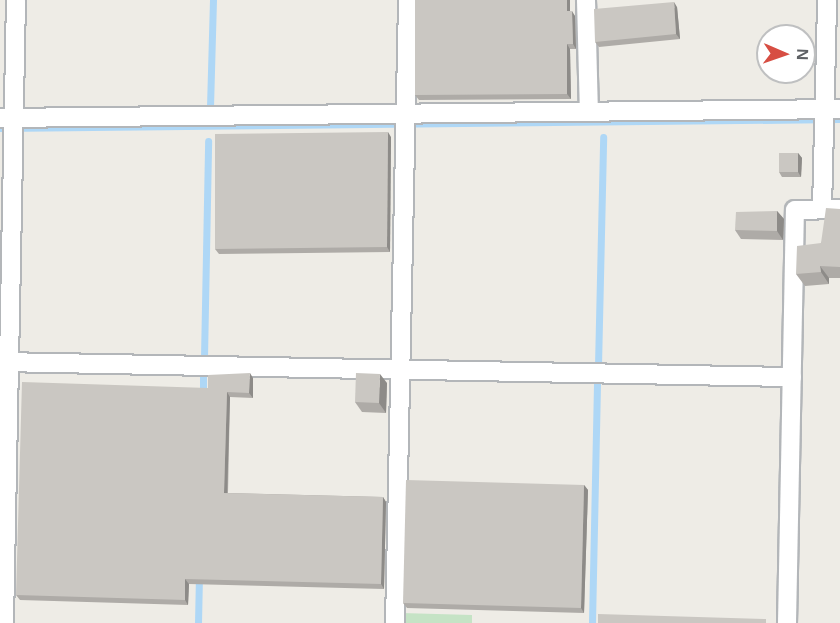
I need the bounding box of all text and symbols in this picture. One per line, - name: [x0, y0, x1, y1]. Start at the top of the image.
- north arrow: [756, 24, 816, 84]
- text: N: [794, 49, 811, 61]

